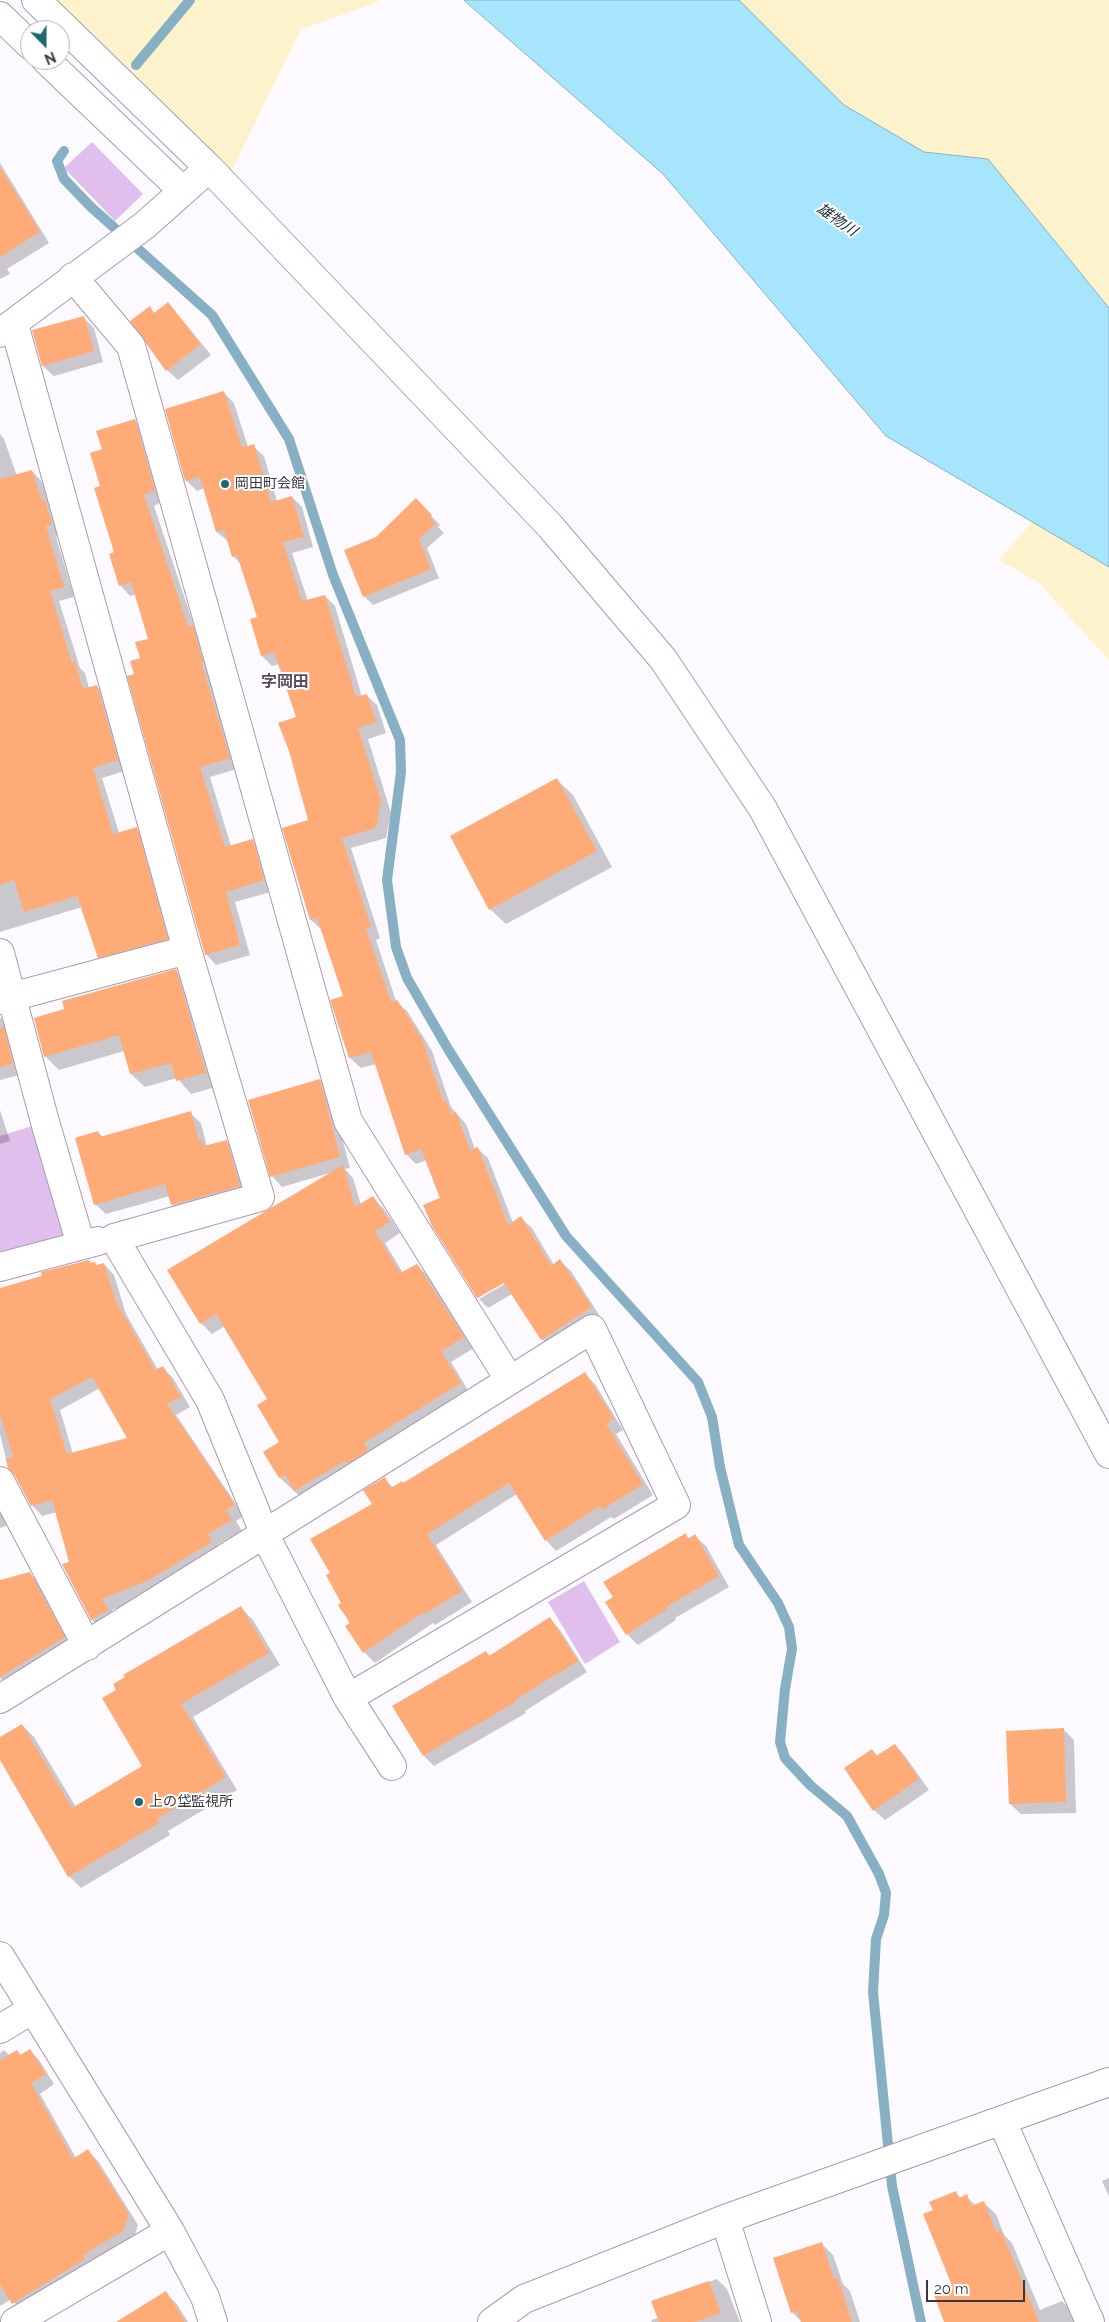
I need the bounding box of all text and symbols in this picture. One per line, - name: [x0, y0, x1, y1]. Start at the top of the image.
- north arrow: [20, 20, 70, 70]
- text: N: [42, 49, 58, 67]
- water label: 雄物川: [813, 200, 861, 240]
- place label: 岡田町会館: [235, 476, 305, 492]
- marker: 岡田町会館: [219, 478, 231, 490]
- district label: 字岡田: [261, 672, 309, 692]
- place label: 上の垈監視所: [149, 1794, 233, 1810]
- marker: 上の垈監視所: [133, 1796, 145, 1808]
- scale bar: [929, 2270, 1028, 2302]
- text: 20 m: [934, 2280, 969, 2298]

